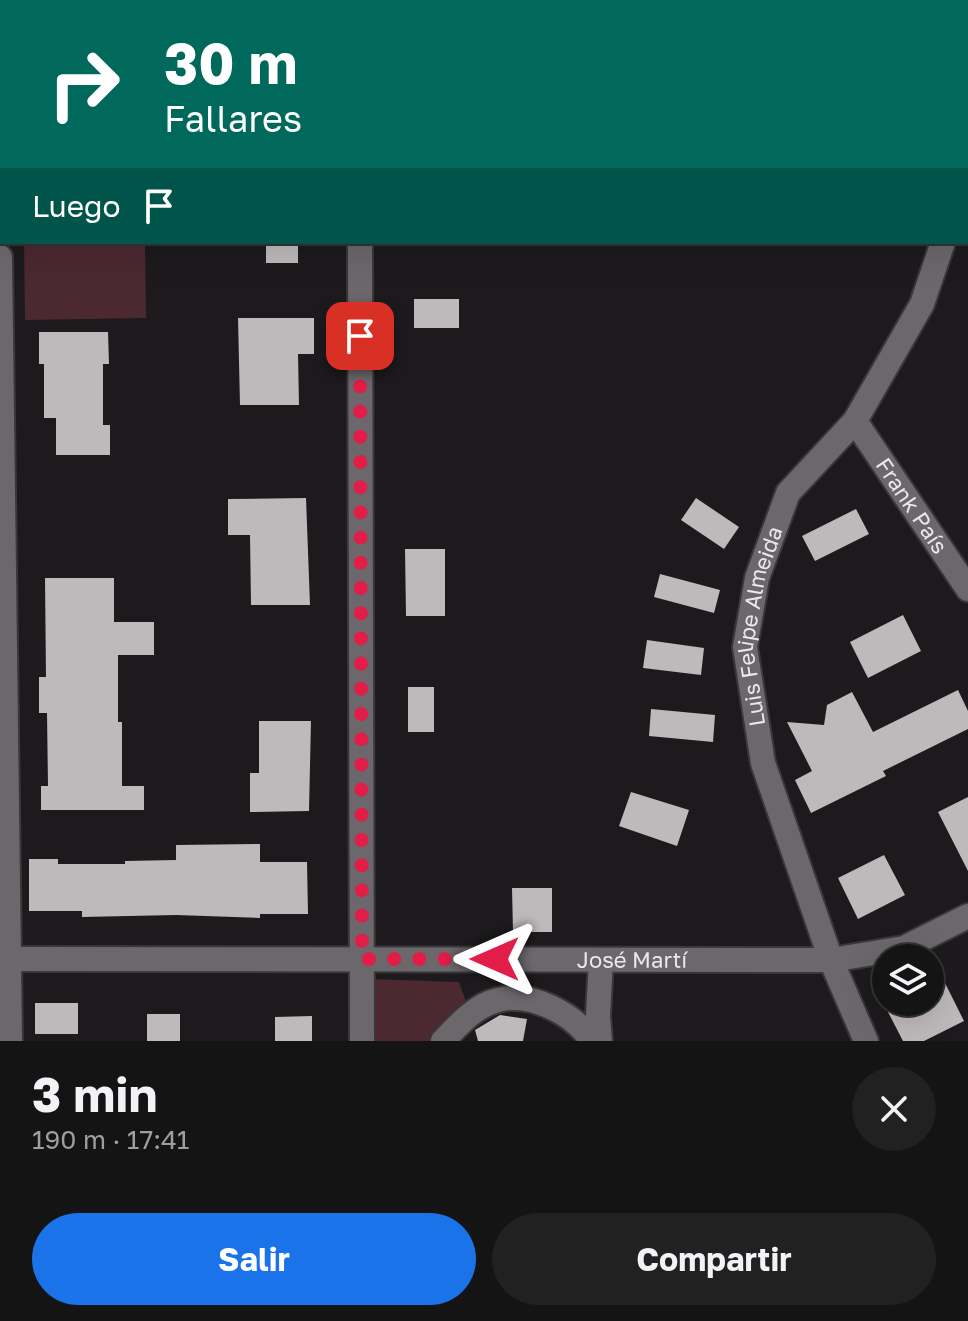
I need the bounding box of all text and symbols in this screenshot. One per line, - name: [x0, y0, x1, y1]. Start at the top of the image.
- text: 30 m: [164, 29, 298, 96]
- icon: right: [32, 32, 136, 136]
- text: Fallares: [164, 97, 302, 140]
- icon: arrive: [137, 184, 181, 228]
- text: Luego: [32, 188, 121, 224]
- pin: [326, 302, 394, 370]
- icon: arrive: [338, 314, 382, 358]
- street label: Frank País: [871, 452, 954, 558]
- street label: Luis Felipe Almeida: [731, 522, 788, 728]
- position arrow: [453, 917, 537, 1001]
- map controls: [872, 944, 944, 1016]
- button: layers: [872, 944, 944, 1016]
- street label: José Martí: [577, 946, 689, 973]
- text: 3 min: [32, 1065, 157, 1123]
- button: close: [852, 1067, 936, 1151]
- text: 190 m · 17:41: [32, 1124, 189, 1155]
- button: Salir: [32, 1213, 476, 1305]
- button: Compartir: [492, 1213, 936, 1305]

